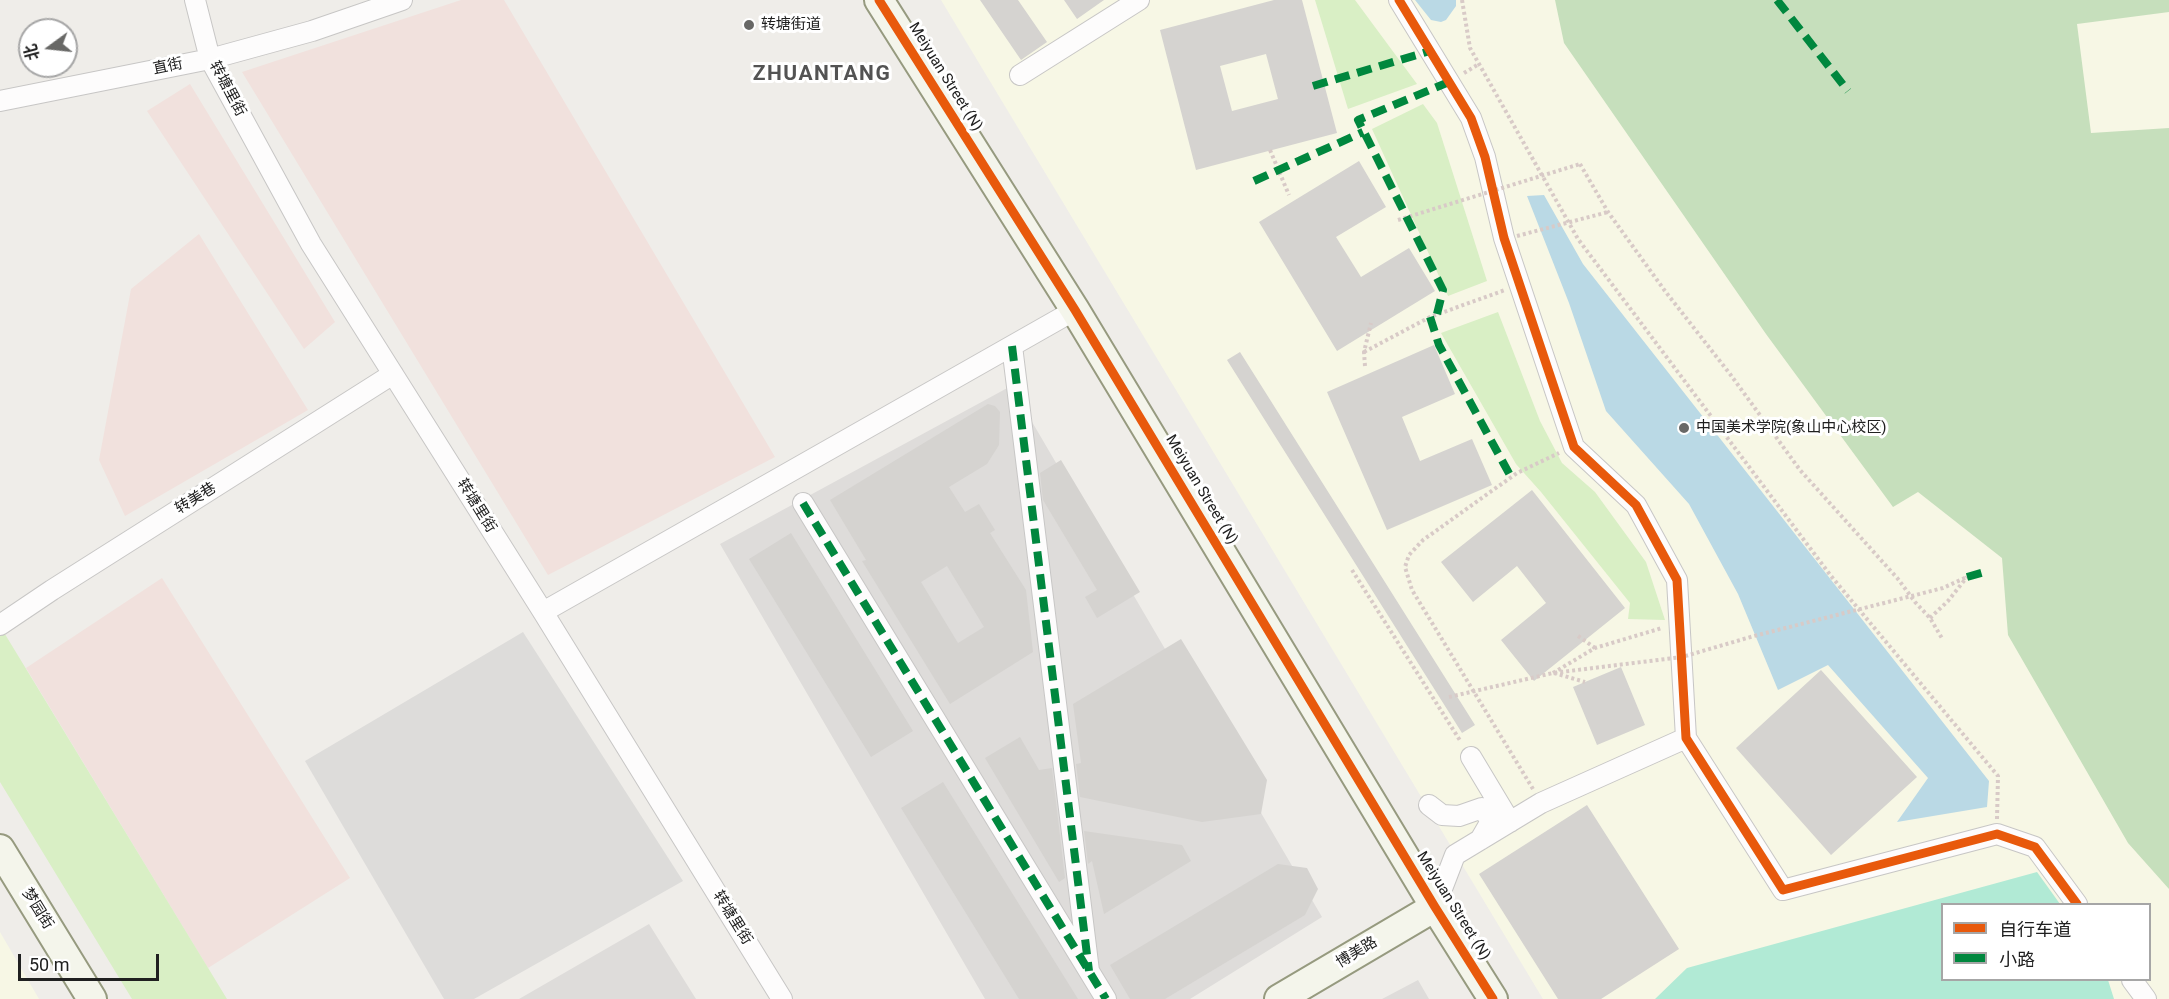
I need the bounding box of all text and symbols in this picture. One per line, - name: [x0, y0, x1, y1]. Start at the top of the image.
- place label: 转塘街道: [761, 16, 821, 34]
- north arrow: [18, 18, 78, 78]
- marker: 转塘街道: [742, 18, 756, 32]
- street label: Meiyuan Street (N): [904, 19, 986, 135]
- text: 北: [21, 42, 43, 62]
- street label: 直街: [151, 55, 185, 79]
- street label: 转塘里街: [205, 58, 249, 120]
- district label: ZHUANTANG: [753, 62, 891, 88]
- place label: 中国美术学院(象山中心校区): [1696, 419, 1886, 437]
- marker: 中国美术学院(象山中心校区): [1677, 421, 1691, 435]
- street label: Meiyuan Street (N): [1161, 432, 1241, 548]
- street label: 转塘里街: [452, 476, 500, 536]
- street label: 转美巷: [172, 479, 220, 519]
- street label: Meiyuan Street (N): [1412, 848, 1494, 964]
- street label: 梦园街: [17, 885, 57, 933]
- street label: 转塘里街: [708, 888, 756, 948]
- legend: [1941, 903, 2151, 981]
- text: 自行车道: [1999, 919, 2071, 940]
- street label: 博美路: [1333, 934, 1381, 972]
- scale bar: [21, 942, 162, 980]
- text: 小路: [1999, 949, 2035, 970]
- text: 50 m: [29, 954, 69, 975]

